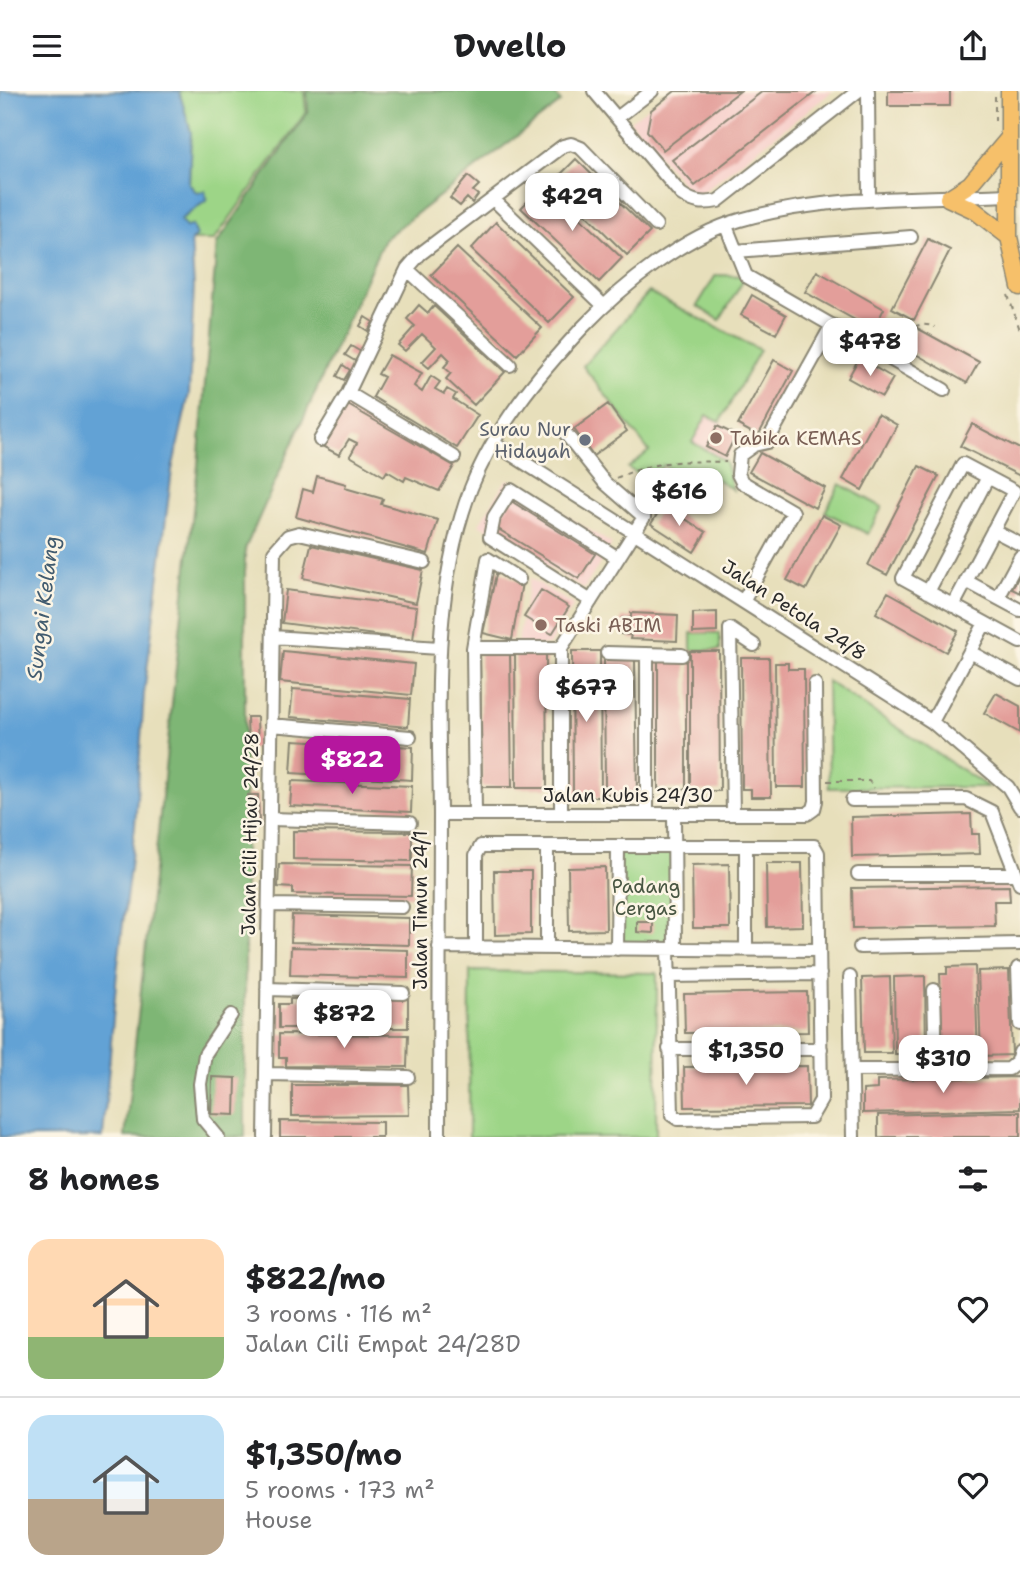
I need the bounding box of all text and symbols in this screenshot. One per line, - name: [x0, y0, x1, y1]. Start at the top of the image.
- text: Dwello: [454, 24, 566, 67]
- icon: menu: [28, 27, 66, 65]
- icon: share: [954, 27, 992, 65]
- pin: $429: [531, 173, 613, 233]
- text: $429: [541, 181, 603, 211]
- pin: $478: [829, 319, 911, 378]
- text: $478: [839, 326, 901, 356]
- place label: Surau Nur Hidayah: [479, 417, 571, 464]
- place label: Tabika KEMAS: [730, 426, 861, 451]
- marker: Tabika KEMAS: [708, 430, 724, 446]
- marker: Surau Nur Hidayah: [577, 432, 593, 448]
- pin: $616: [638, 469, 720, 528]
- text: $616: [651, 476, 707, 506]
- water label: Sungai Kelang: [20, 534, 66, 682]
- street label: Jalan Petola 24/8: [717, 554, 871, 666]
- place label: Taski ABIM: [555, 613, 661, 638]
- marker: Taski ABIM: [533, 617, 549, 633]
- pin: $677: [545, 665, 627, 724]
- text: $677: [555, 672, 617, 702]
- street label: Jalan Cili Hijau 24/28: [236, 732, 264, 936]
- pin: $822: [311, 737, 393, 796]
- text: $822: [320, 744, 384, 774]
- street label: Jalan Kubis 24/30: [543, 783, 713, 808]
- street label: Jalan Timun 24/1: [408, 830, 433, 990]
- park label: Padang Cergas: [612, 874, 680, 921]
- pin: $872: [303, 991, 385, 1050]
- text: $872: [313, 998, 375, 1028]
- pin: $1,350: [689, 1027, 803, 1087]
- text: $1,350: [708, 1035, 784, 1065]
- pin: $310: [902, 1035, 984, 1095]
- text: $310: [915, 1043, 971, 1073]
- text: 8 homes: [28, 1159, 160, 1200]
- icon: filters: [954, 1160, 992, 1198]
- text: $822/mo: [245, 1258, 386, 1299]
- icon: home: [84, 1267, 168, 1351]
- icon: heart: [954, 1290, 992, 1328]
- text: 3 rooms · 116 m²: [245, 1299, 432, 1329]
- text: Jalan Cili Empat 24/28D: [245, 1329, 521, 1359]
- text: $1,350/mo: [245, 1434, 402, 1475]
- icon: home: [84, 1443, 168, 1527]
- icon: heart: [954, 1466, 992, 1504]
- text: 5 rooms · 173 m²: [245, 1475, 435, 1505]
- text: House: [245, 1505, 313, 1535]

